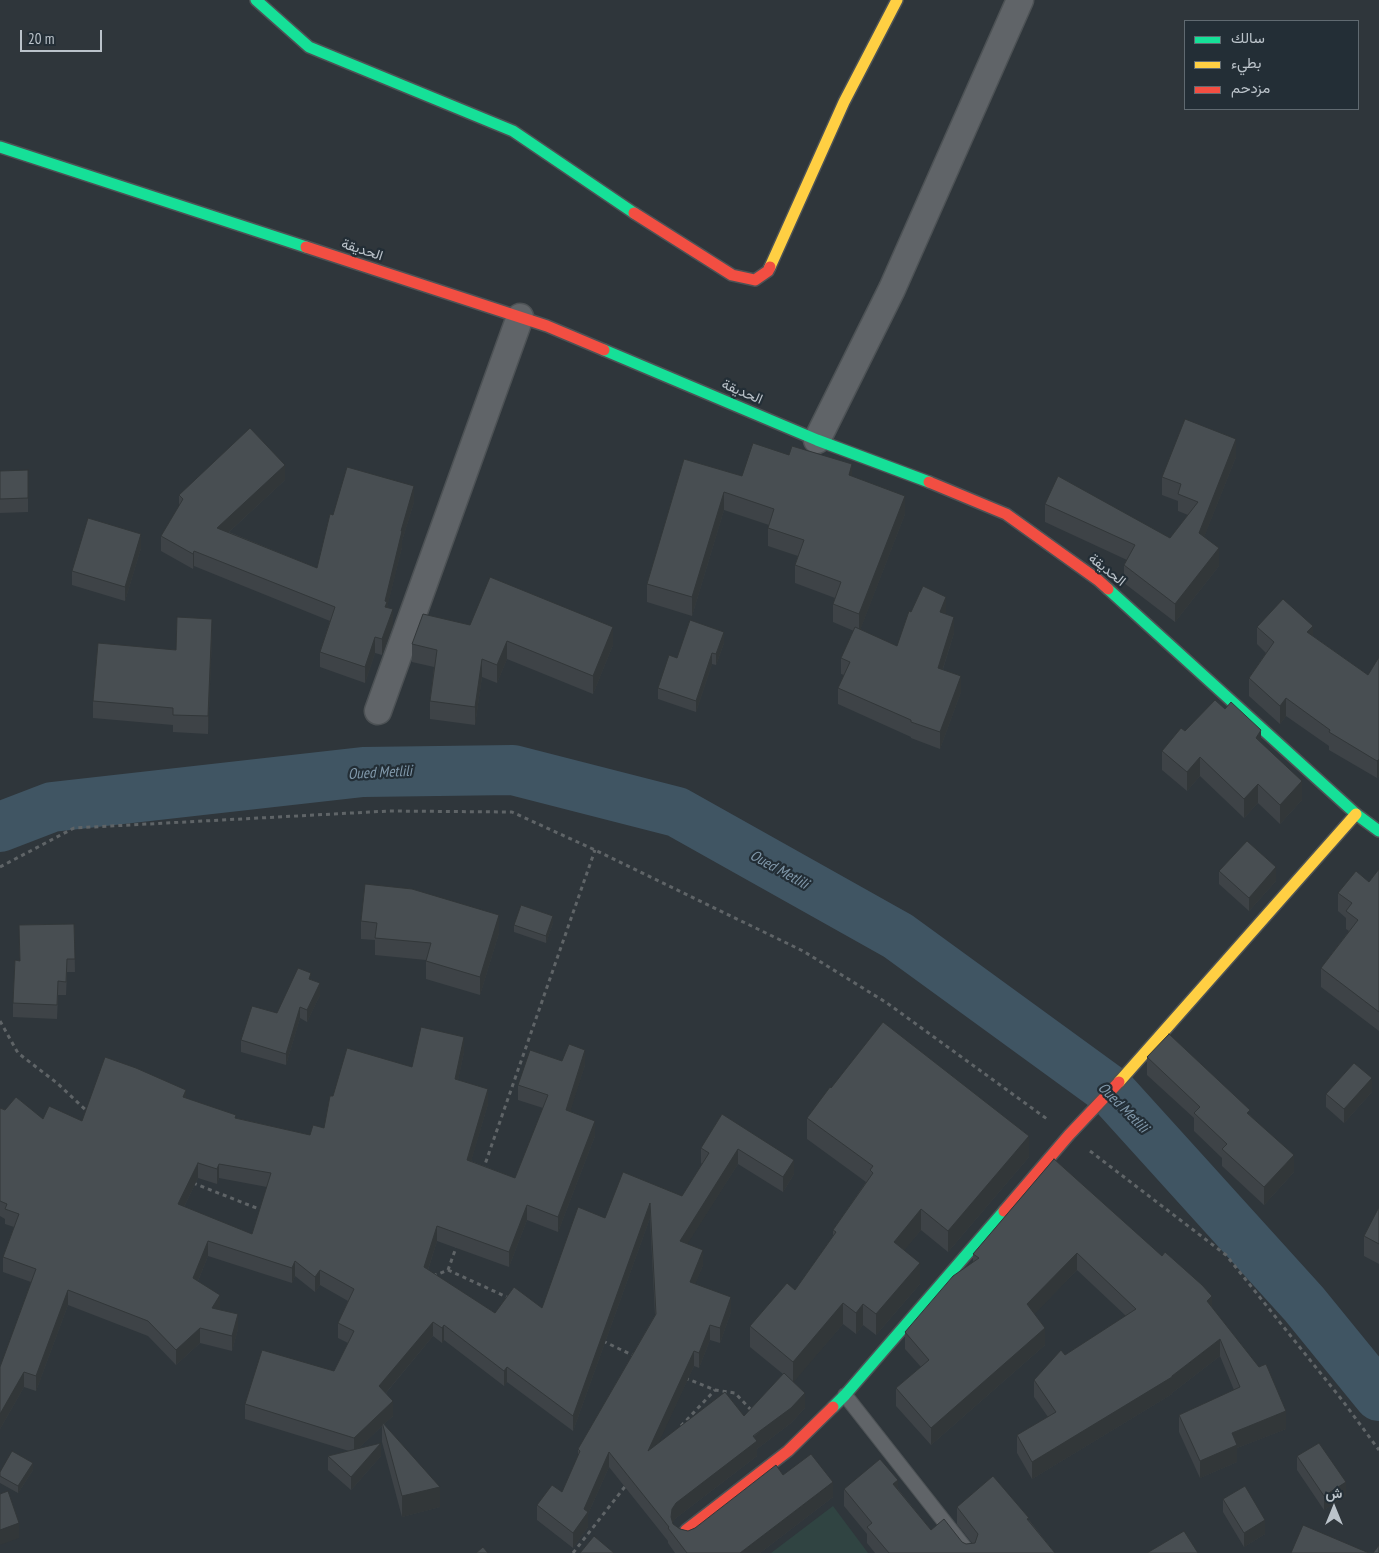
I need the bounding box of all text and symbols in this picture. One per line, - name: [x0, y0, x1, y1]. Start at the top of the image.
- scale bar: [22, 20, 105, 52]
- legend: [1184, 20, 1359, 110]
- text: سالك: [1231, 28, 1265, 47]
- text: 20 m: [28, 29, 54, 48]
- text: بطيء: [1231, 53, 1261, 72]
- text: مزدحم: [1231, 78, 1270, 97]
- street label: الحديقة: [339, 235, 385, 265]
- street label: الحديقة: [719, 376, 765, 408]
- street label: الحديقة: [1085, 550, 1129, 590]
- water label: Oued Metlili: [348, 762, 412, 784]
- water label: Oued Metlili: [747, 847, 811, 893]
- water label: Oued Metlili: [1094, 1079, 1152, 1137]
- north arrow: [1309, 1483, 1359, 1533]
- text: ش: [1326, 1484, 1342, 1502]

